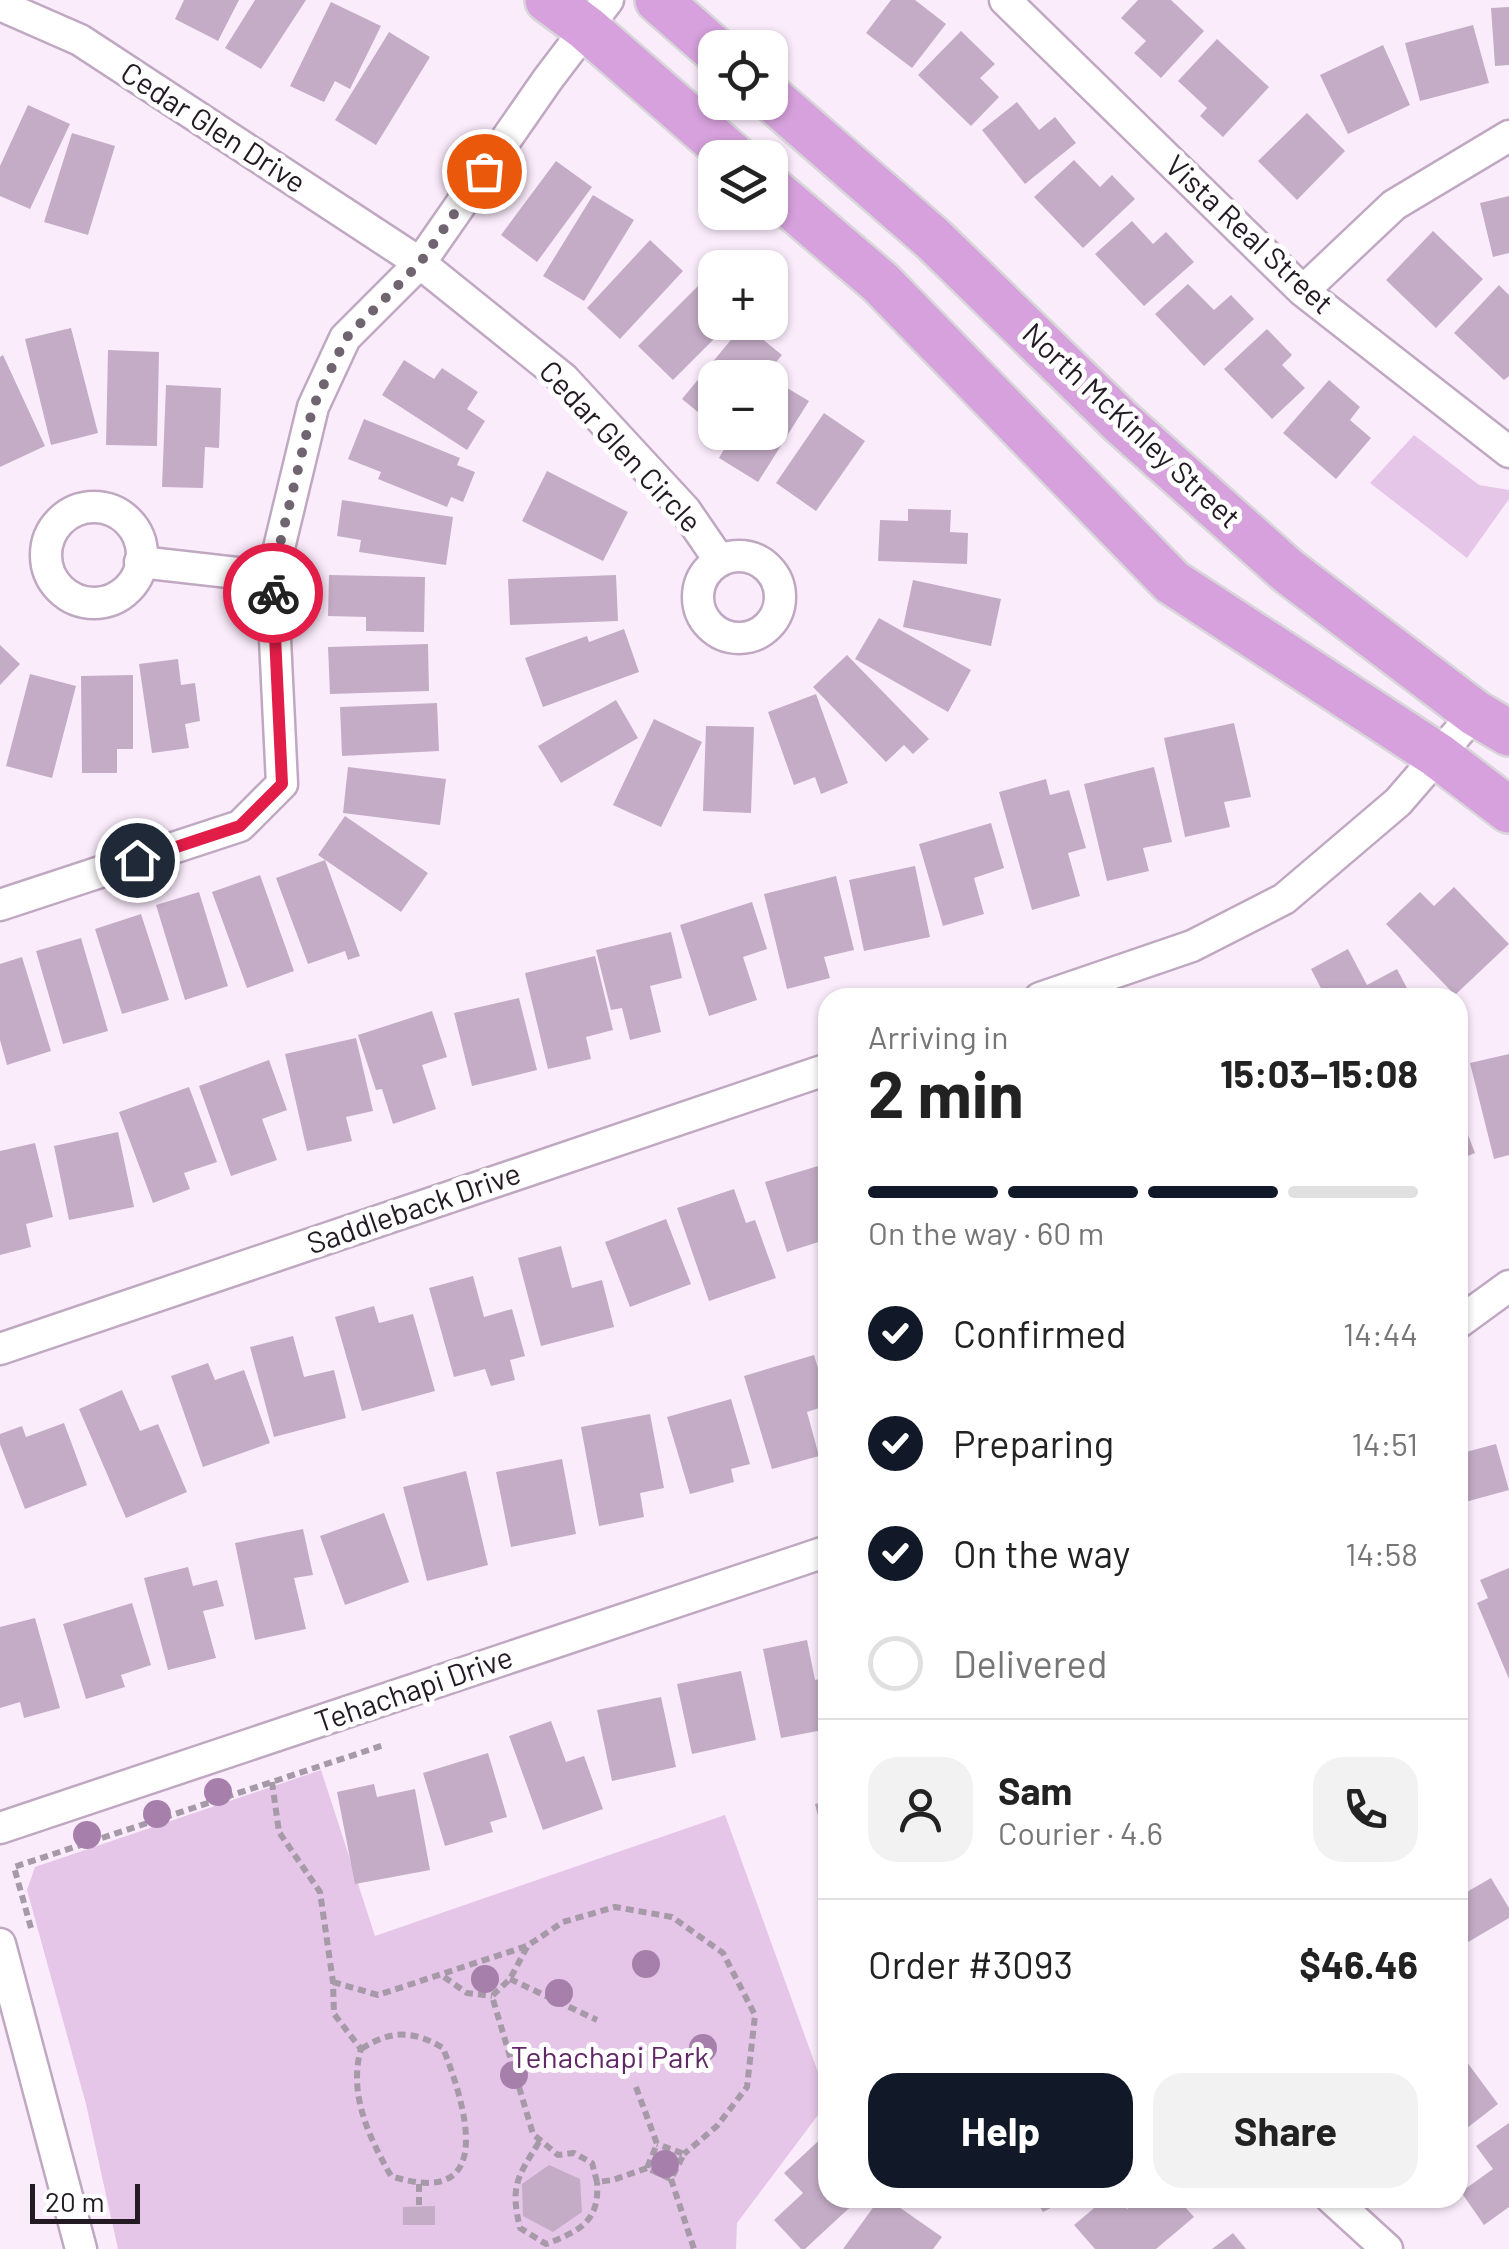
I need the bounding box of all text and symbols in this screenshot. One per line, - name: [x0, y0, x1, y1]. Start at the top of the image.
- map controls: [698, 30, 788, 450]
- button: locate: [698, 30, 788, 120]
- street label: Cedar Glen Drive: [115, 53, 313, 199]
- pin: [442, 129, 527, 214]
- button: layers: [698, 140, 788, 230]
- icon: bag: [457, 144, 512, 199]
- street label: Vista Real Street: [1159, 147, 1342, 320]
- button: +: [698, 250, 788, 340]
- street label: North McKinley Street: [1016, 314, 1249, 535]
- street label: Cedar Glen Circle: [533, 352, 710, 539]
- button: −: [698, 360, 788, 450]
- courier: [223, 543, 323, 643]
- icon: bike: [246, 566, 301, 621]
- pin: [95, 818, 180, 903]
- icon: home: [110, 833, 165, 888]
- text: Arriving in: [868, 1017, 1008, 1055]
- text: 15:03–15:08: [1220, 1050, 1418, 1096]
- text: 2 min: [868, 1053, 1024, 1131]
- street label: Saddleback Drive: [302, 1154, 525, 1261]
- text: On the way · 60 m: [868, 1213, 1104, 1251]
- icon: check: [868, 1306, 923, 1361]
- text: Confirmed: [953, 1310, 1126, 1356]
- text: 14:44: [1343, 1314, 1418, 1352]
- icon: check: [868, 1416, 923, 1471]
- text: Preparing: [953, 1420, 1114, 1466]
- text: 14:51: [1352, 1424, 1418, 1462]
- icon: check: [868, 1526, 923, 1581]
- text: On the way: [953, 1530, 1130, 1576]
- text: 14:58: [1345, 1534, 1418, 1572]
- street label: Tehachapi Drive: [310, 1637, 517, 1739]
- text: Delivered: [953, 1640, 1107, 1686]
- button: person: [868, 1757, 973, 1862]
- button: phone: [1313, 1757, 1418, 1862]
- text: Sam: [998, 1767, 1072, 1813]
- text: Courier · 4.6: [998, 1813, 1163, 1851]
- text: Order #3093: [868, 1941, 1073, 1987]
- text: $46.46: [1299, 1941, 1418, 1987]
- park label: Tehachapi Park: [511, 2038, 709, 2074]
- button: Help: [868, 2073, 1133, 2188]
- button: Share: [1153, 2073, 1418, 2188]
- scale bar: [30, 2179, 140, 2224]
- text: 20 m: [45, 2184, 105, 2218]

